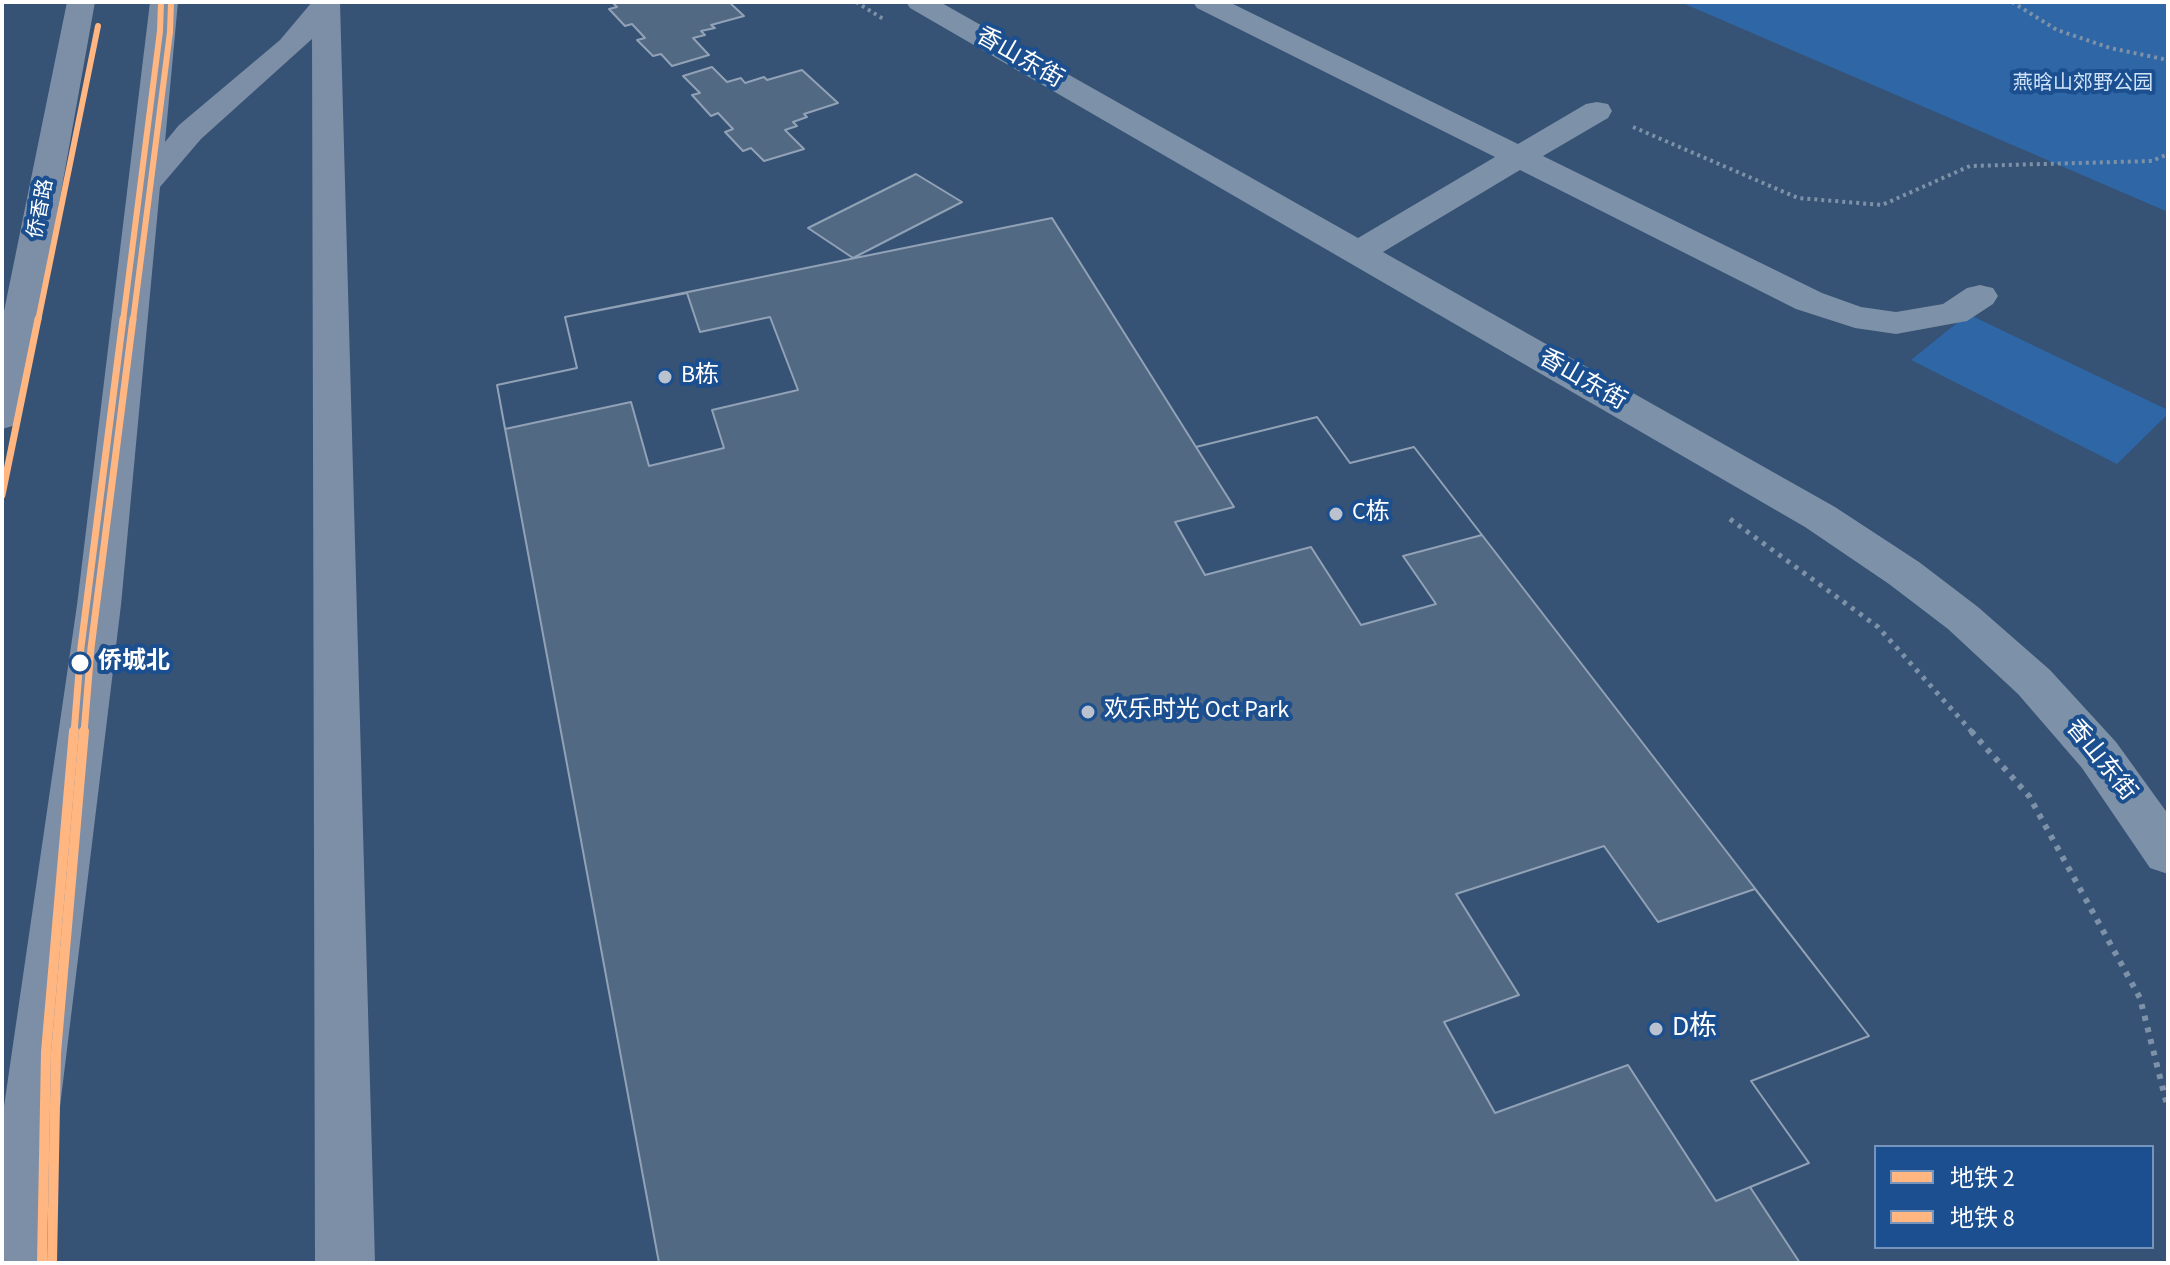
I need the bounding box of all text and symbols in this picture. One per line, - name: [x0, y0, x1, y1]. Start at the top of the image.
- street label: 香山东街: [970, 23, 1068, 95]
- park label: 燕晗山郊野公园: [2013, 73, 2153, 97]
- street label: 侨香路: [24, 177, 60, 241]
- street label: 香山东街: [1533, 345, 1631, 417]
- place label: B栋: [681, 363, 719, 391]
- marker: B栋: [656, 368, 674, 386]
- place label: C栋: [1352, 500, 1390, 528]
- marker: C栋: [1327, 505, 1345, 523]
- place label: 侨城北: [98, 649, 170, 677]
- marker: 侨城北: [69, 652, 91, 674]
- place label: 欢乐时光 Oct Park: [1104, 698, 1289, 726]
- marker: 欢乐时光 Oct Park: [1079, 703, 1097, 721]
- street label: 香山东街: [2059, 715, 2141, 807]
- place label: D栋: [1672, 1012, 1717, 1046]
- marker: D栋: [1647, 1020, 1665, 1038]
- legend: [1874, 1145, 2154, 1249]
- text: 地铁 2: [1950, 1161, 2015, 1196]
- text: 地铁 8: [1950, 1201, 2015, 1236]

